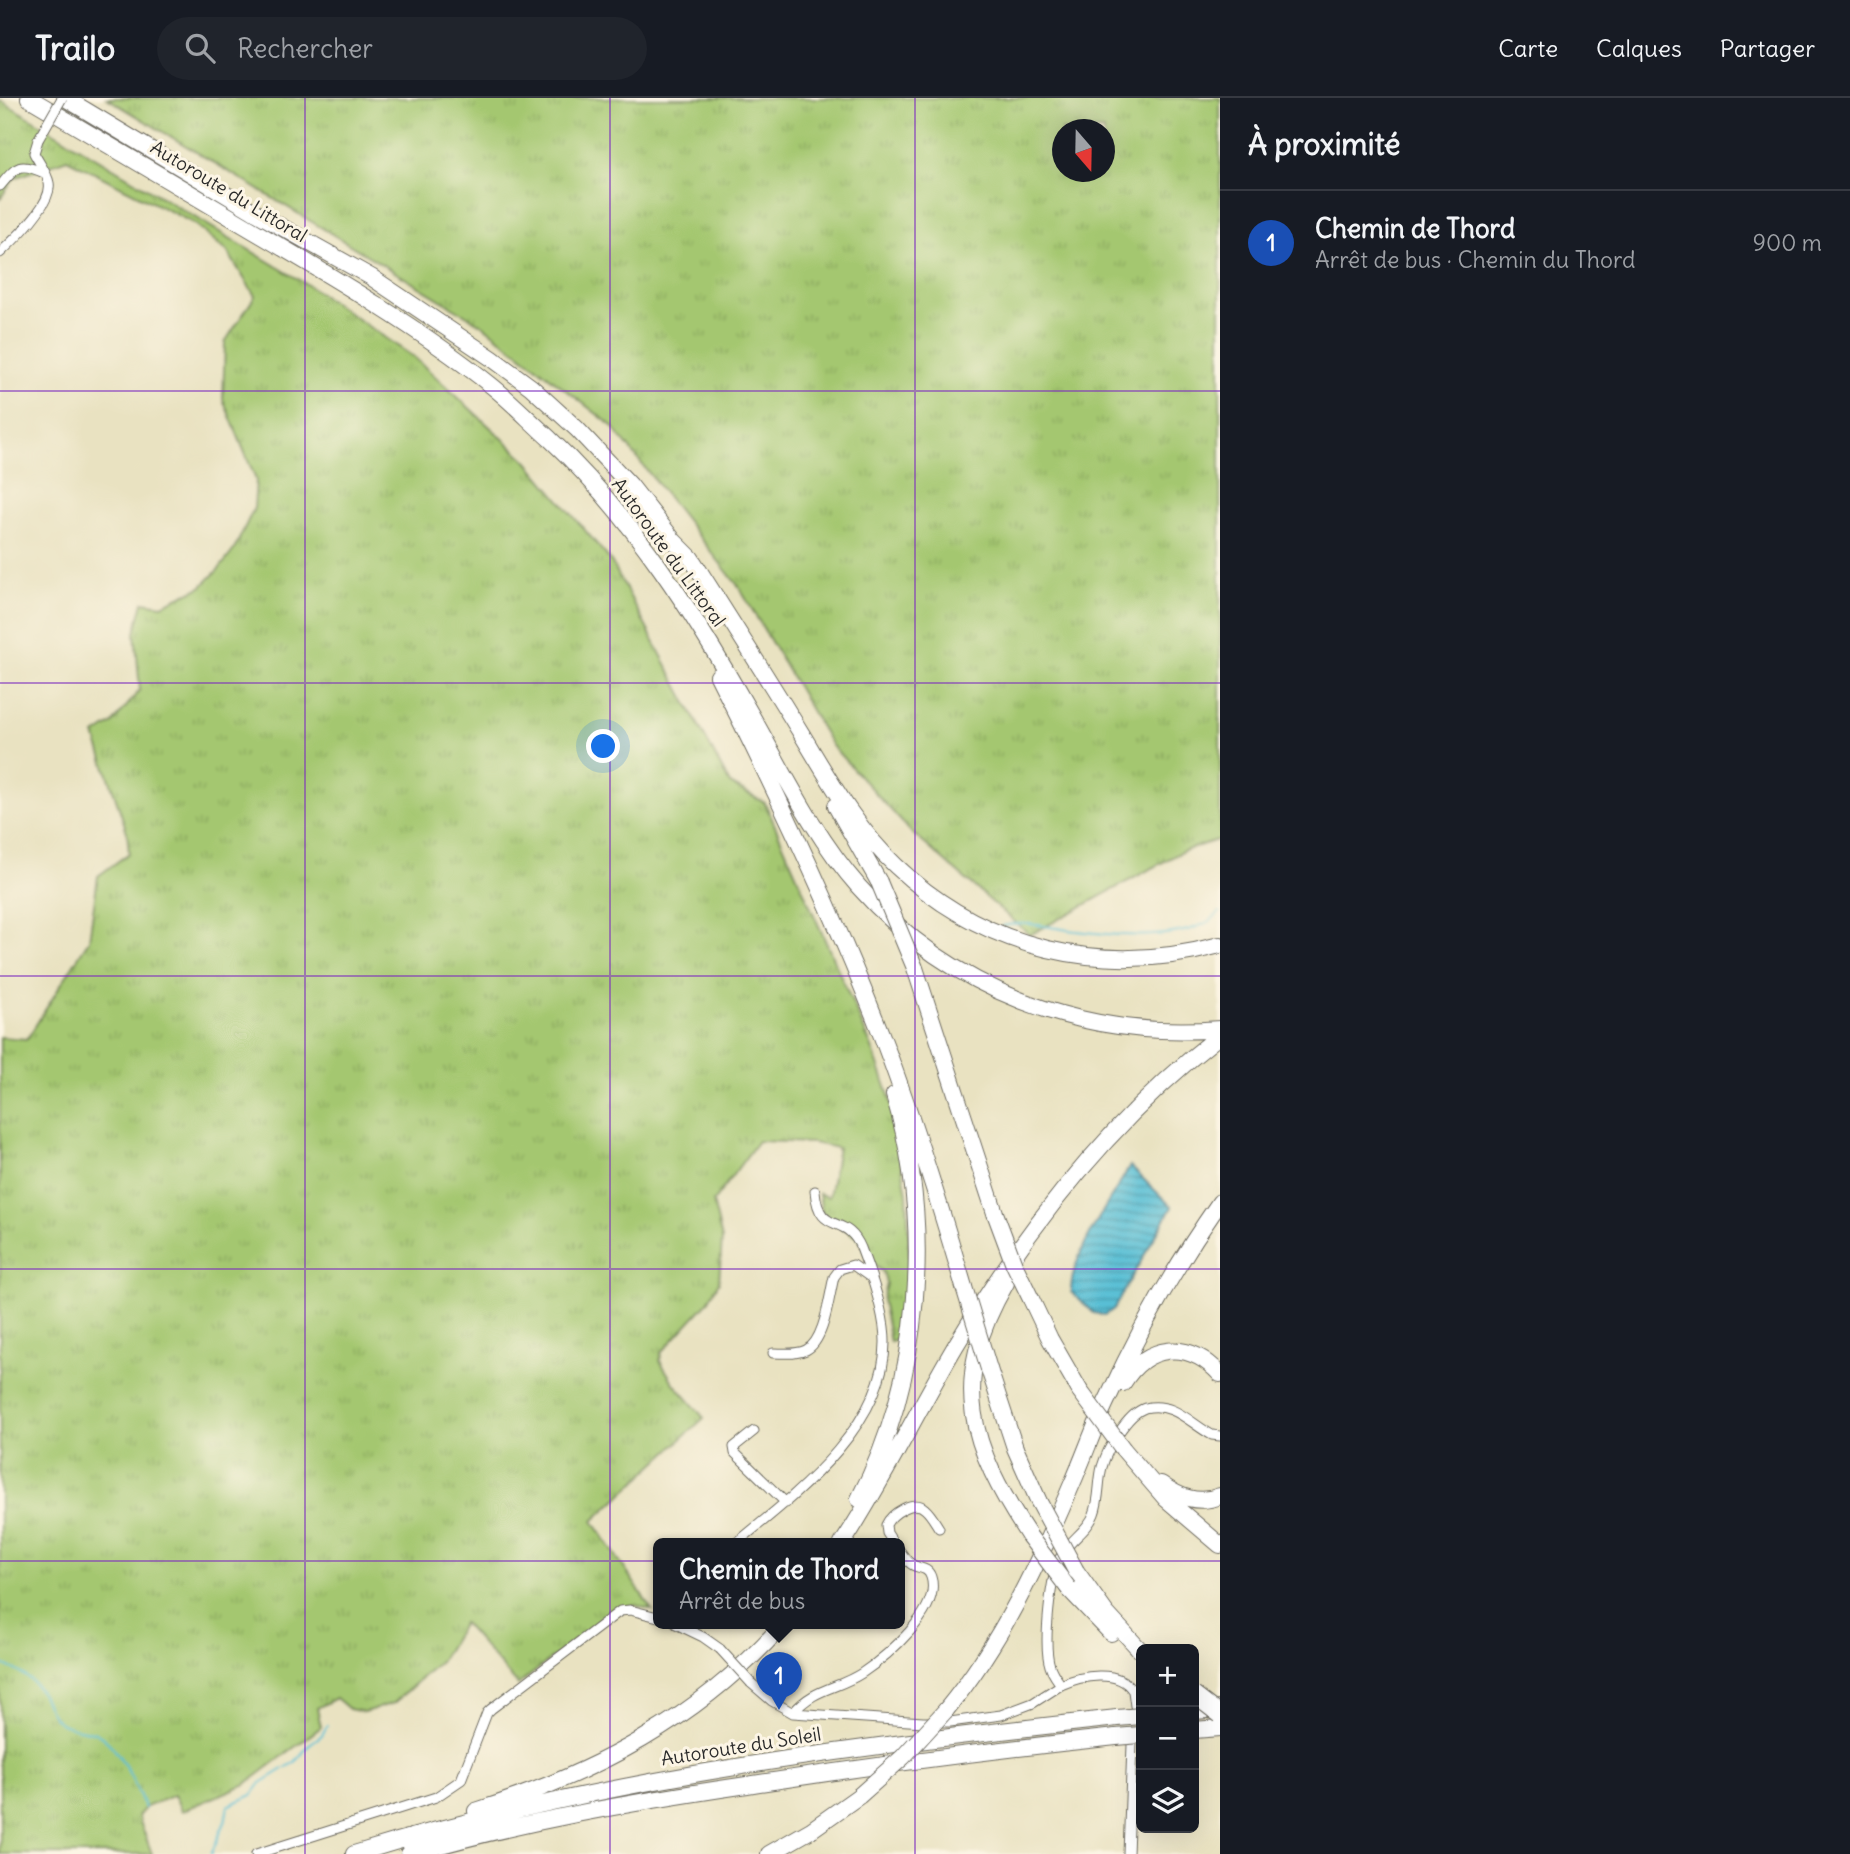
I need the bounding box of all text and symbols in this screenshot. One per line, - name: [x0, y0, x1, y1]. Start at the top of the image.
- search box: [157, 17, 647, 80]
- text: Trailo: [35, 27, 115, 69]
- icon: search: [181, 29, 219, 67]
- text: Rechercher: [237, 32, 373, 65]
- text: Carte: [1498, 33, 1558, 63]
- text: Calques: [1596, 33, 1682, 63]
- text: Partager: [1720, 33, 1815, 63]
- north arrow: [1052, 119, 1115, 182]
- text: À proximité: [1248, 125, 1400, 163]
- street label: Autoroute du Littoral: [146, 135, 312, 247]
- text: Chemin de Thord: [1315, 212, 1515, 245]
- text: 1: [1266, 228, 1276, 257]
- text: 900 m: [1753, 228, 1822, 257]
- text: Arrêt de bus · Chemin du Thord: [1315, 245, 1636, 274]
- street label: Autoroute du Littoral: [607, 473, 731, 631]
- your location: [586, 729, 620, 763]
- popup: [653, 1538, 905, 1629]
- text: Chemin de Thord: [679, 1553, 879, 1586]
- text: Arrêt de bus: [679, 1586, 805, 1615]
- map controls: [1136, 1644, 1199, 1833]
- button: +: [1136, 1644, 1199, 1707]
- pin: 1: [756, 1652, 802, 1710]
- button: −: [1136, 1707, 1199, 1770]
- street label: Autoroute du Soleil: [659, 1721, 823, 1771]
- button: layers: [1136, 1770, 1199, 1833]

